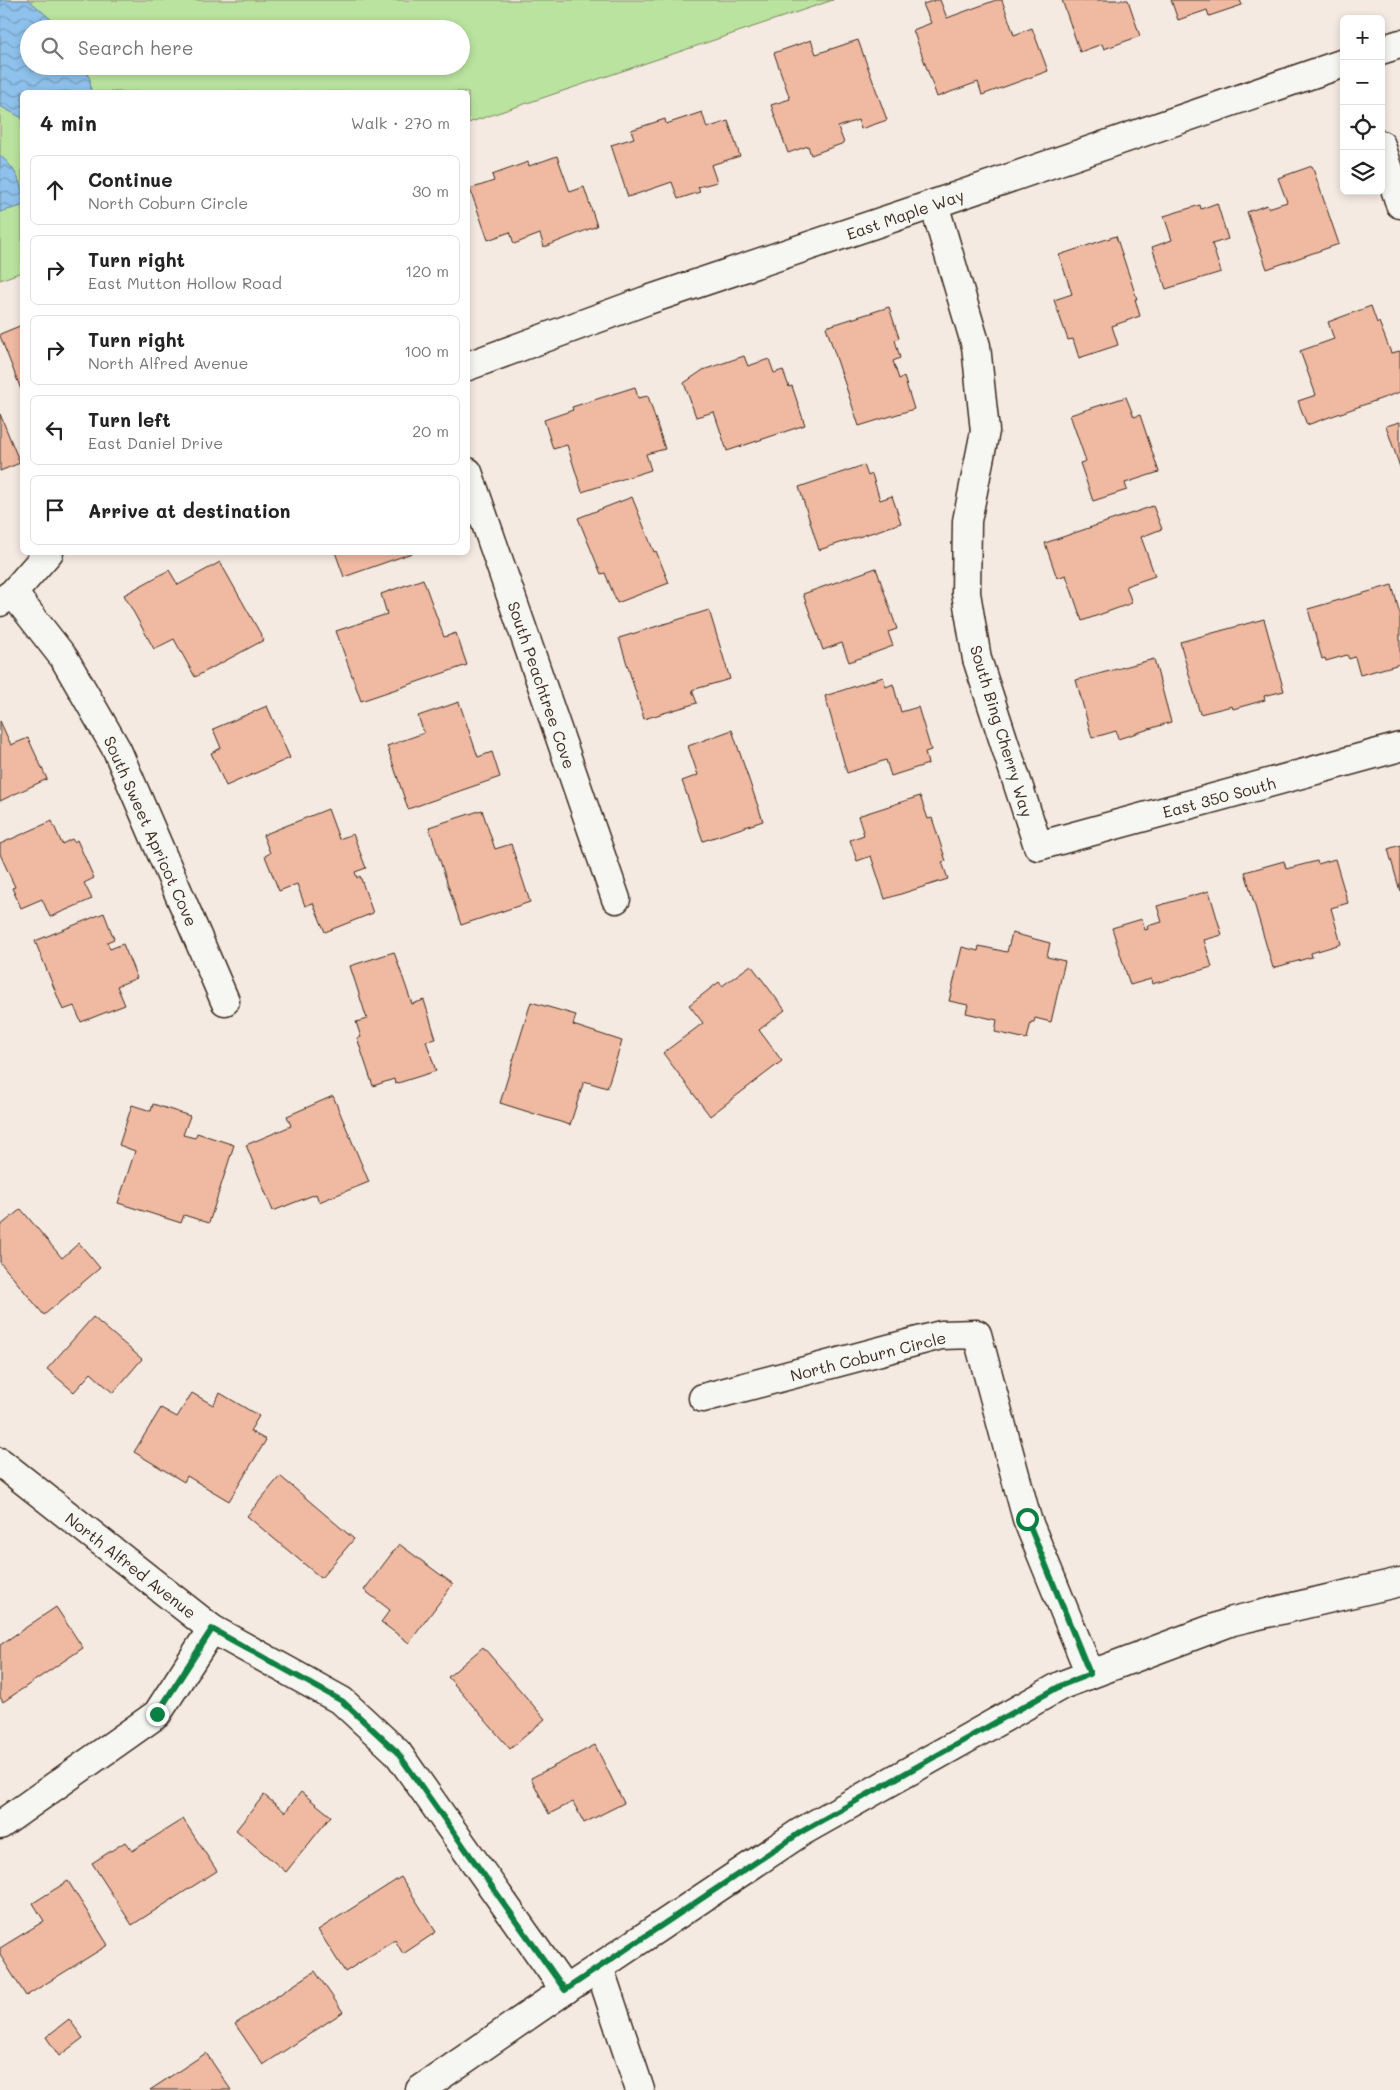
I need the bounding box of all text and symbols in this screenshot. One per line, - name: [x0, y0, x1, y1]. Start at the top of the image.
- map controls: [1340, 15, 1385, 195]
- button: +: [1340, 15, 1385, 60]
- search box: [20, 20, 470, 75]
- icon: search: [38, 34, 66, 62]
- text: Search here: [78, 35, 194, 60]
- button: −: [1340, 60, 1385, 105]
- button: locate: [1340, 105, 1385, 150]
- text: 4 min: [40, 109, 97, 136]
- text: Walk · 270 m: [351, 112, 450, 133]
- button: layers: [1340, 150, 1385, 195]
- text: Continue: [88, 167, 173, 192]
- icon: ahead: [41, 176, 69, 204]
- text: 30 m: [412, 180, 449, 201]
- street label: East Maple Way: [843, 184, 967, 244]
- text: North Coburn Circle: [88, 192, 248, 213]
- text: Turn right: [88, 247, 185, 272]
- icon: right: [41, 256, 69, 284]
- text: 120 m: [405, 260, 449, 281]
- text: East Mutton Hollow Road: [88, 272, 282, 293]
- text: Turn right: [88, 327, 185, 352]
- icon: right: [41, 336, 69, 364]
- text: 100 m: [404, 340, 449, 361]
- text: North Alfred Avenue: [88, 352, 248, 373]
- text: Turn left: [88, 407, 171, 432]
- icon: left: [41, 416, 69, 444]
- text: 20 m: [412, 420, 449, 441]
- text: East Daniel Drive: [88, 432, 223, 453]
- icon: arrive: [41, 496, 69, 524]
- text: Arrive at destination: [88, 498, 291, 523]
- street label: South Peachtree Cove: [503, 598, 581, 772]
- street label: South Bing Cherry Way: [966, 642, 1038, 820]
- street label: South Sweet Apricot Cove: [100, 733, 202, 929]
- street label: East 350 South: [1160, 772, 1278, 822]
- street label: North Coburn Circle: [788, 1326, 948, 1386]
- street label: North Alfred Avenue: [61, 1507, 201, 1623]
- route start: [1016, 1508, 1039, 1531]
- route end: [146, 1703, 169, 1726]

